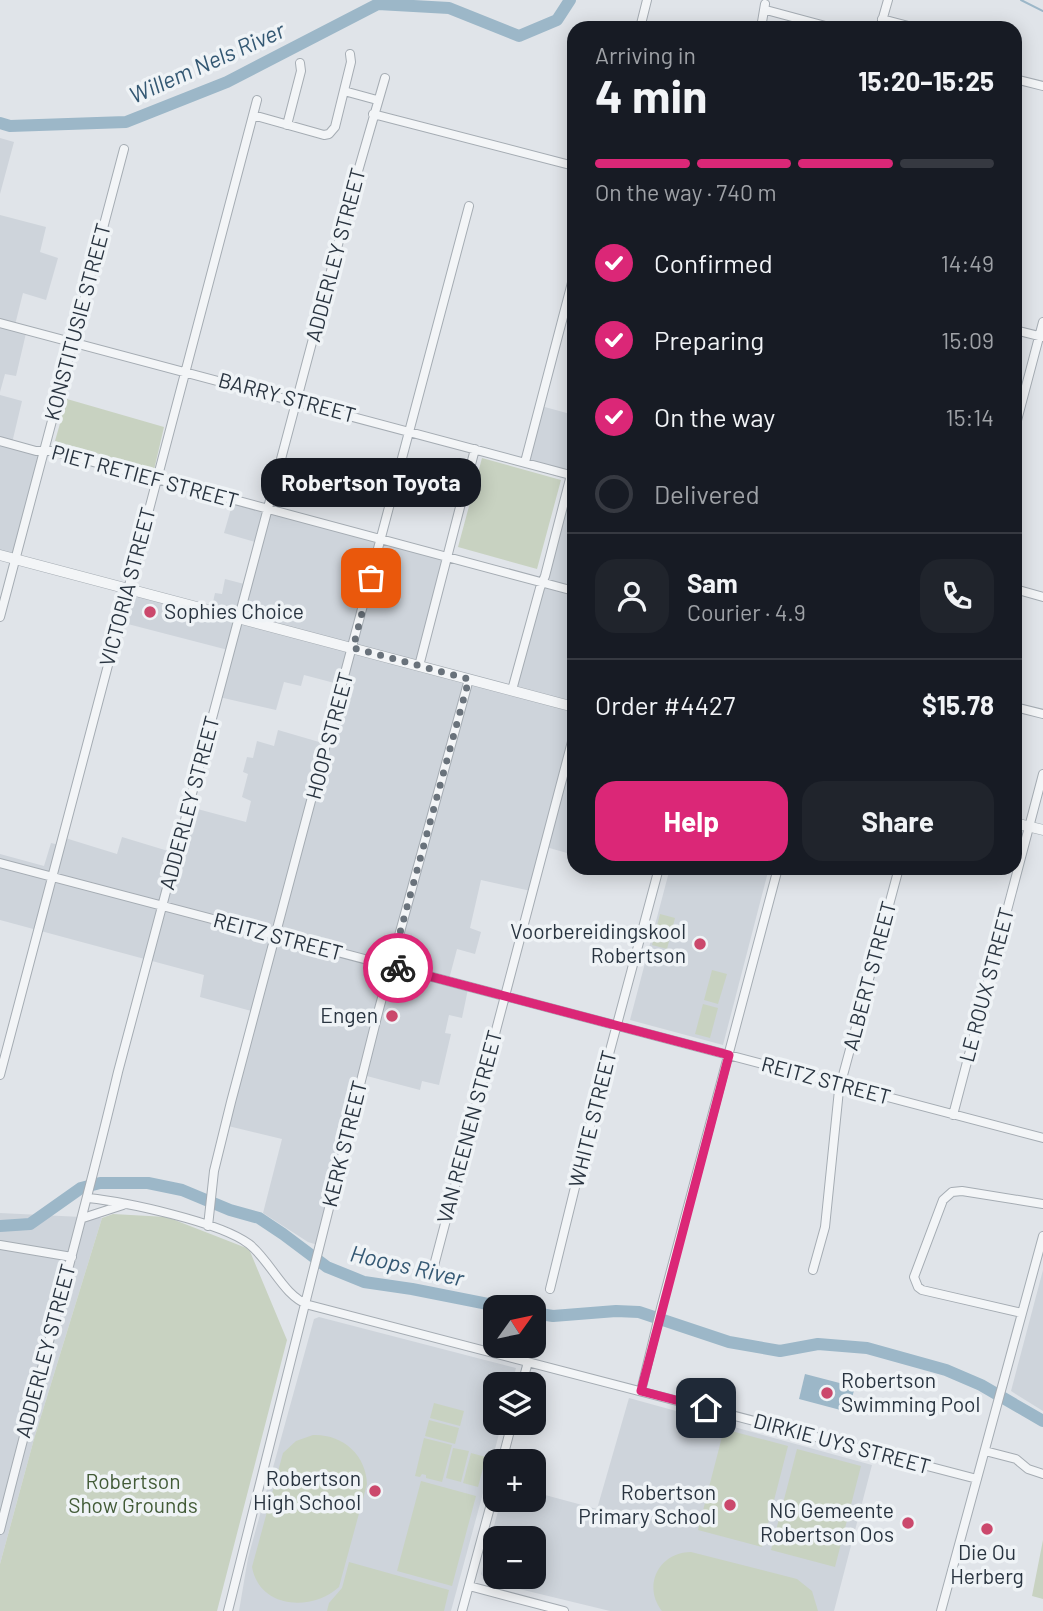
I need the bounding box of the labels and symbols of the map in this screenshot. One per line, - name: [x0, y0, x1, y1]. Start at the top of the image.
- water label: Willem Nels River: [124, 15, 289, 109]
- street label: ADDERLEY STREET: [299, 165, 370, 344]
- street label: KONSTITUSIE STREET: [38, 220, 115, 423]
- street label: BARRY STREET: [216, 366, 359, 427]
- street label: PIET RETIEF STREET: [49, 439, 242, 513]
- callout: Robertson Toyota: [261, 459, 481, 508]
- street label: VICTORIA STREET: [93, 504, 160, 669]
- pin: [341, 548, 401, 608]
- place label: Sophies Choice: [164, 598, 304, 623]
- marker: Sophies Choice: [142, 604, 158, 620]
- street label: HOOP STREET: [300, 669, 358, 802]
- street label: ADDERLEY STREET: [153, 713, 224, 892]
- street label: ALBERT STREET: [837, 898, 901, 1053]
- street label: LE ROUX STREET: [953, 905, 1018, 1065]
- street label: REITZ STREET: [211, 906, 346, 965]
- place label: Voorbereidingskool Robertson: [510, 918, 686, 967]
- courier: [363, 933, 433, 1003]
- marker: Voorbereidingskool Robertson: [692, 936, 708, 952]
- place label: Engen: [320, 1002, 378, 1027]
- marker: Engen: [384, 1008, 400, 1024]
- street label: VAN REENEN STREET: [431, 1027, 506, 1226]
- street label: WHITE STREET: [562, 1047, 621, 1190]
- street label: REITZ STREET: [759, 1050, 894, 1109]
- street label: KERK STREET: [316, 1078, 371, 1209]
- water label: Hoops River: [348, 1238, 468, 1292]
- street label: ADDERLEY STREET: [9, 1261, 80, 1440]
- north arrow: [483, 1295, 546, 1358]
- place label: Robertson Swimming Pool: [841, 1367, 980, 1416]
- pin: [676, 1378, 736, 1438]
- marker: Robertson Swimming Pool: [819, 1385, 835, 1401]
- street label: DIRKIE UYS STREET: [751, 1407, 934, 1478]
- place label: Robertson High School: [253, 1465, 361, 1514]
- park label: Robertson Show Grounds: [68, 1468, 198, 1517]
- place label: Robertson Primary School: [578, 1479, 716, 1528]
- marker: Robertson High School: [367, 1483, 383, 1499]
- marker: Robertson Primary School: [722, 1497, 738, 1513]
- place label: NG Gemeente Robertson Oos: [760, 1497, 894, 1546]
- marker: NG Gemeente Robertson Oos: [900, 1515, 916, 1531]
- marker: Die Ou Herberg: [979, 1521, 995, 1537]
- place label: Die Ou Herberg: [950, 1539, 1024, 1588]

